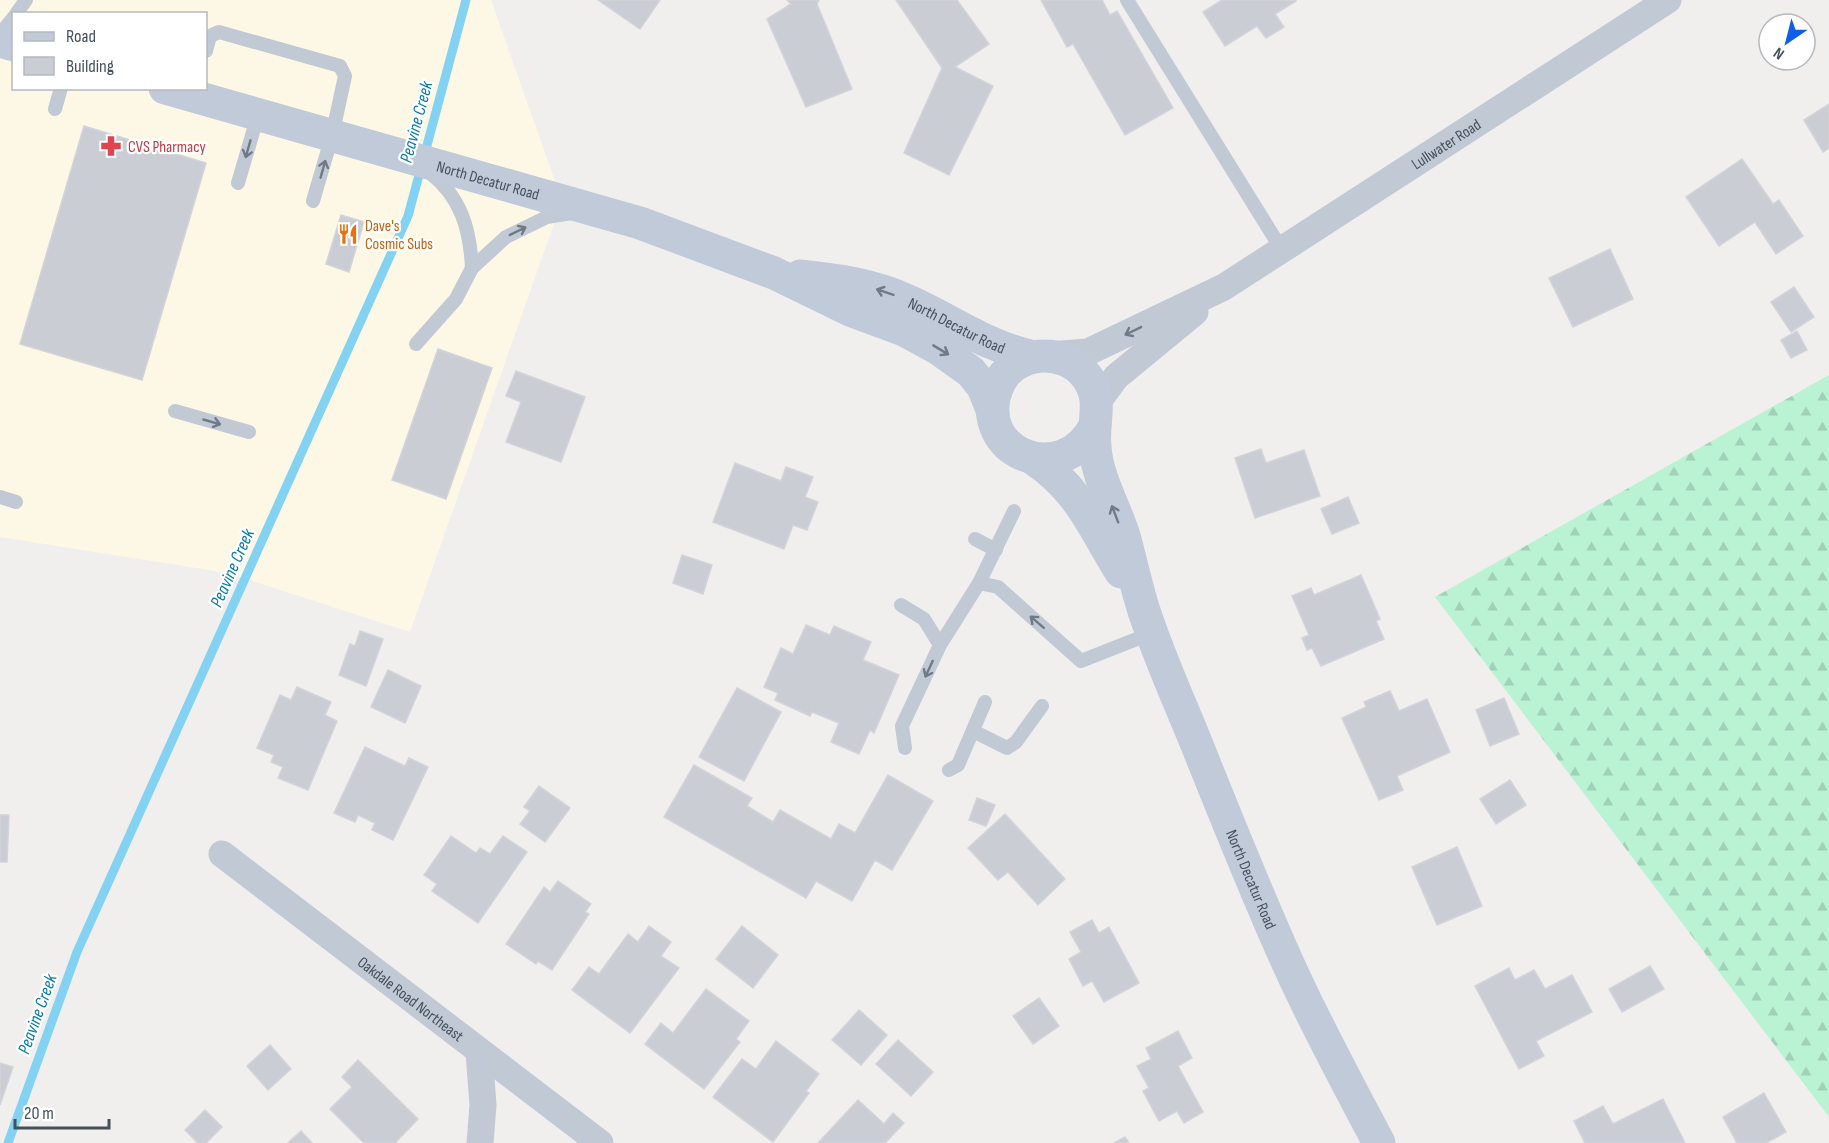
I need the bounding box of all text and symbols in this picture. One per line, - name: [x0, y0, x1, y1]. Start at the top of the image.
- legend: [12, 12, 207, 90]
- north arrow: [1757, 12, 1817, 72]
- text: Road: [66, 26, 96, 47]
- text: N: [1770, 43, 1788, 63]
- text: Building: [66, 56, 114, 77]
- water label: Peavine Creek: [396, 78, 438, 165]
- street label: Lullwater Road: [1409, 116, 1485, 174]
- pharmacy icon: CVS Pharmacy: [99, 134, 123, 158]
- place label: CVS Pharmacy: [128, 138, 206, 157]
- one-way arrow: [242, 139, 253, 158]
- street label: North Decatur Road: [434, 158, 541, 205]
- one-way arrow: [318, 160, 329, 179]
- place label: Dave's Cosmic Subs: [365, 217, 433, 254]
- restaurant icon: Dave's Cosmic Subs: [336, 222, 360, 246]
- one-way arrow: [508, 225, 526, 237]
- one-way arrow: [876, 286, 895, 297]
- street label: North Decatur Road: [905, 294, 1008, 358]
- one-way arrow: [1125, 326, 1143, 337]
- one-way arrow: [932, 344, 949, 356]
- one-way arrow: [202, 417, 221, 428]
- one-way arrow: [1109, 505, 1120, 524]
- water label: Peavine Creek: [206, 525, 260, 611]
- one-way arrow: [1030, 615, 1045, 629]
- one-way arrow: [922, 660, 934, 678]
- street label: North Decatur Road: [1221, 827, 1280, 932]
- street label: Oakdale Road Northeast: [353, 953, 467, 1046]
- water label: Peavine Creek: [13, 970, 62, 1057]
- scale bar: [15, 1092, 110, 1130]
- text: 20 m: [24, 1103, 54, 1124]

